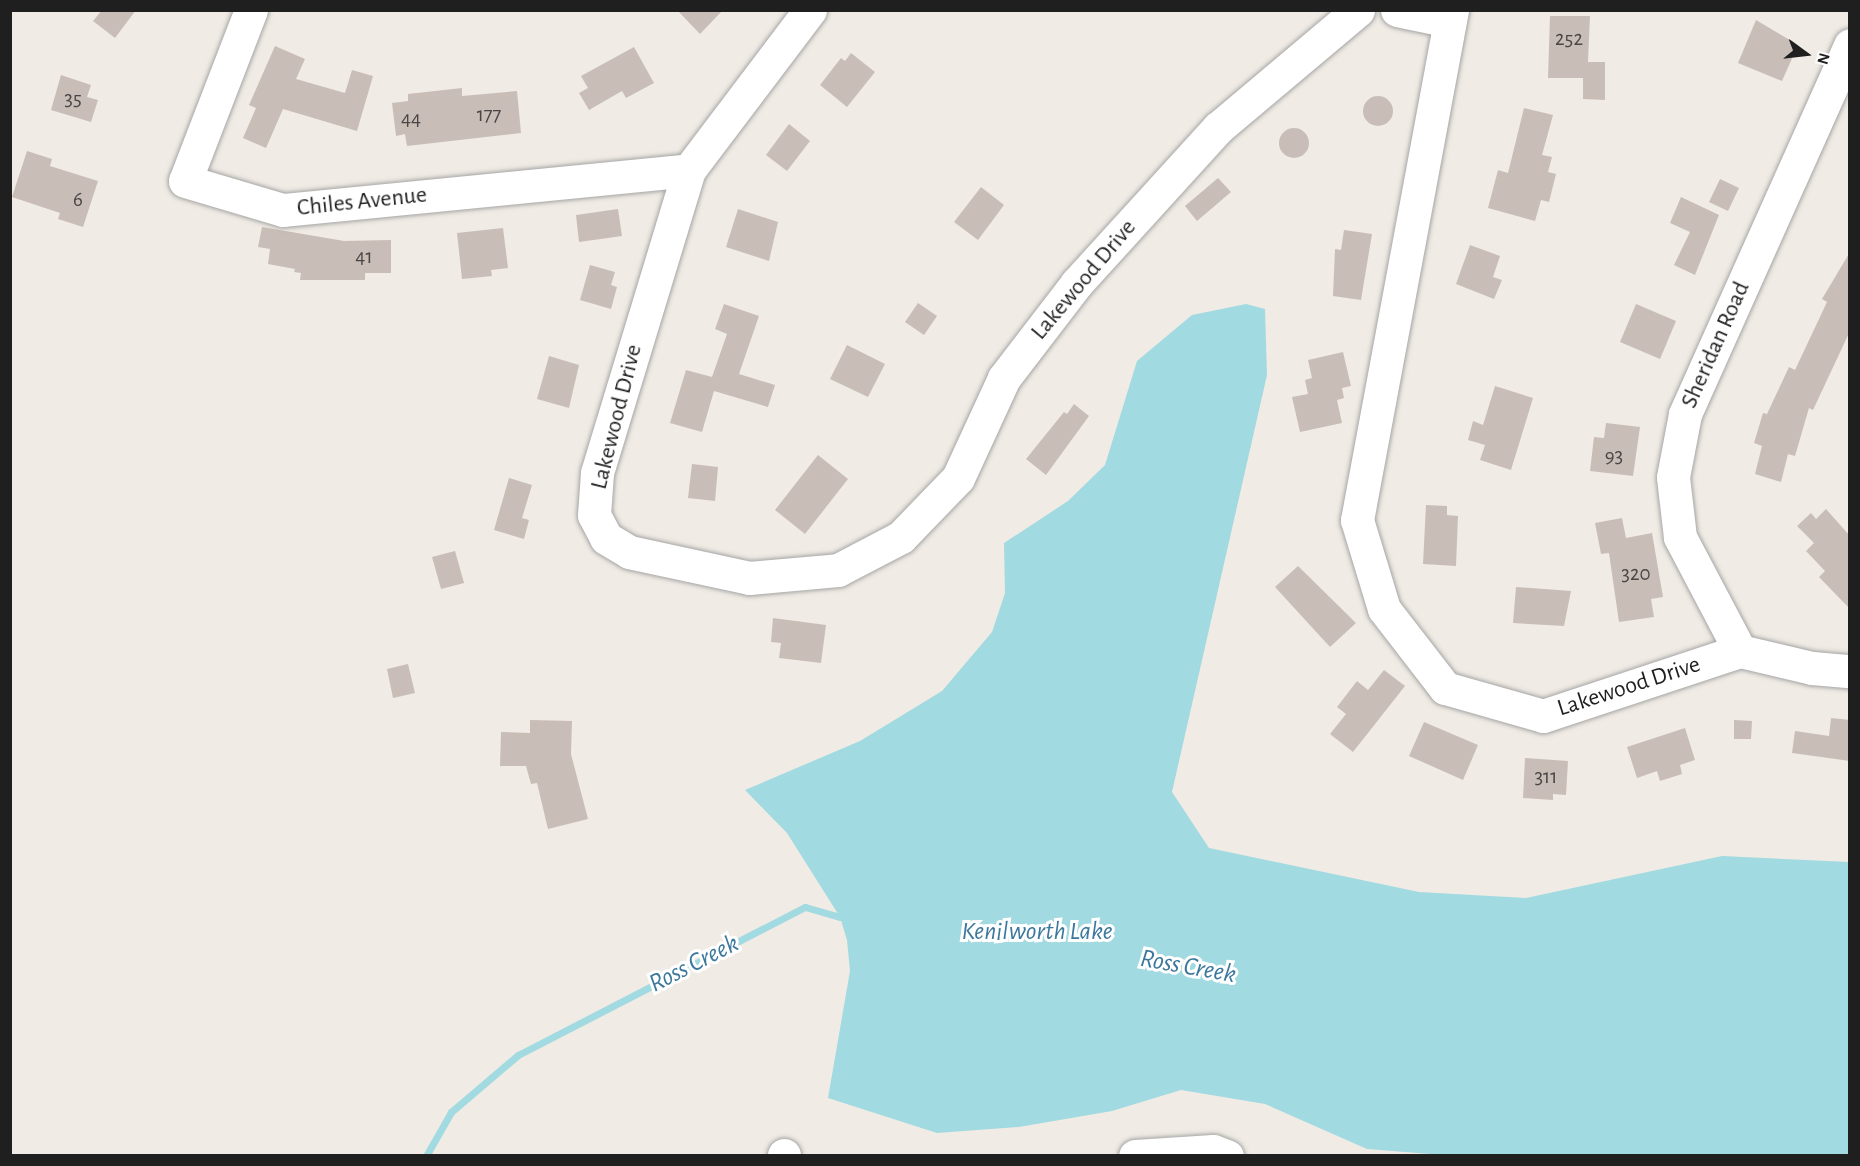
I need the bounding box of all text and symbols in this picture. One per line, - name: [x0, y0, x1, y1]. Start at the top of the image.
- north arrow: [1776, 24, 1836, 84]
- house number: 252: [1555, 26, 1583, 52]
- text: N: [1814, 51, 1833, 66]
- house number: 35: [64, 86, 82, 112]
- house number: 177: [477, 102, 501, 128]
- house number: 44: [401, 106, 421, 132]
- street label: Chiles Avenue: [296, 181, 428, 223]
- house number: 6: [73, 187, 83, 213]
- street label: Lakewood Drive: [1025, 214, 1143, 346]
- house number: 41: [355, 244, 373, 270]
- street label: Sheridan Road: [1675, 277, 1757, 413]
- street label: Lakewood Drive: [585, 342, 649, 492]
- house number: 93: [1605, 443, 1623, 469]
- house number: 320: [1621, 561, 1651, 587]
- street label: Lakewood Drive: [1554, 650, 1704, 724]
- house number: 311: [1534, 764, 1558, 790]
- water label: Kenilworth Lake: [961, 916, 1113, 948]
- water label: Ross Creek: [644, 928, 744, 1000]
- water label: Ross Creek: [1138, 943, 1238, 991]

